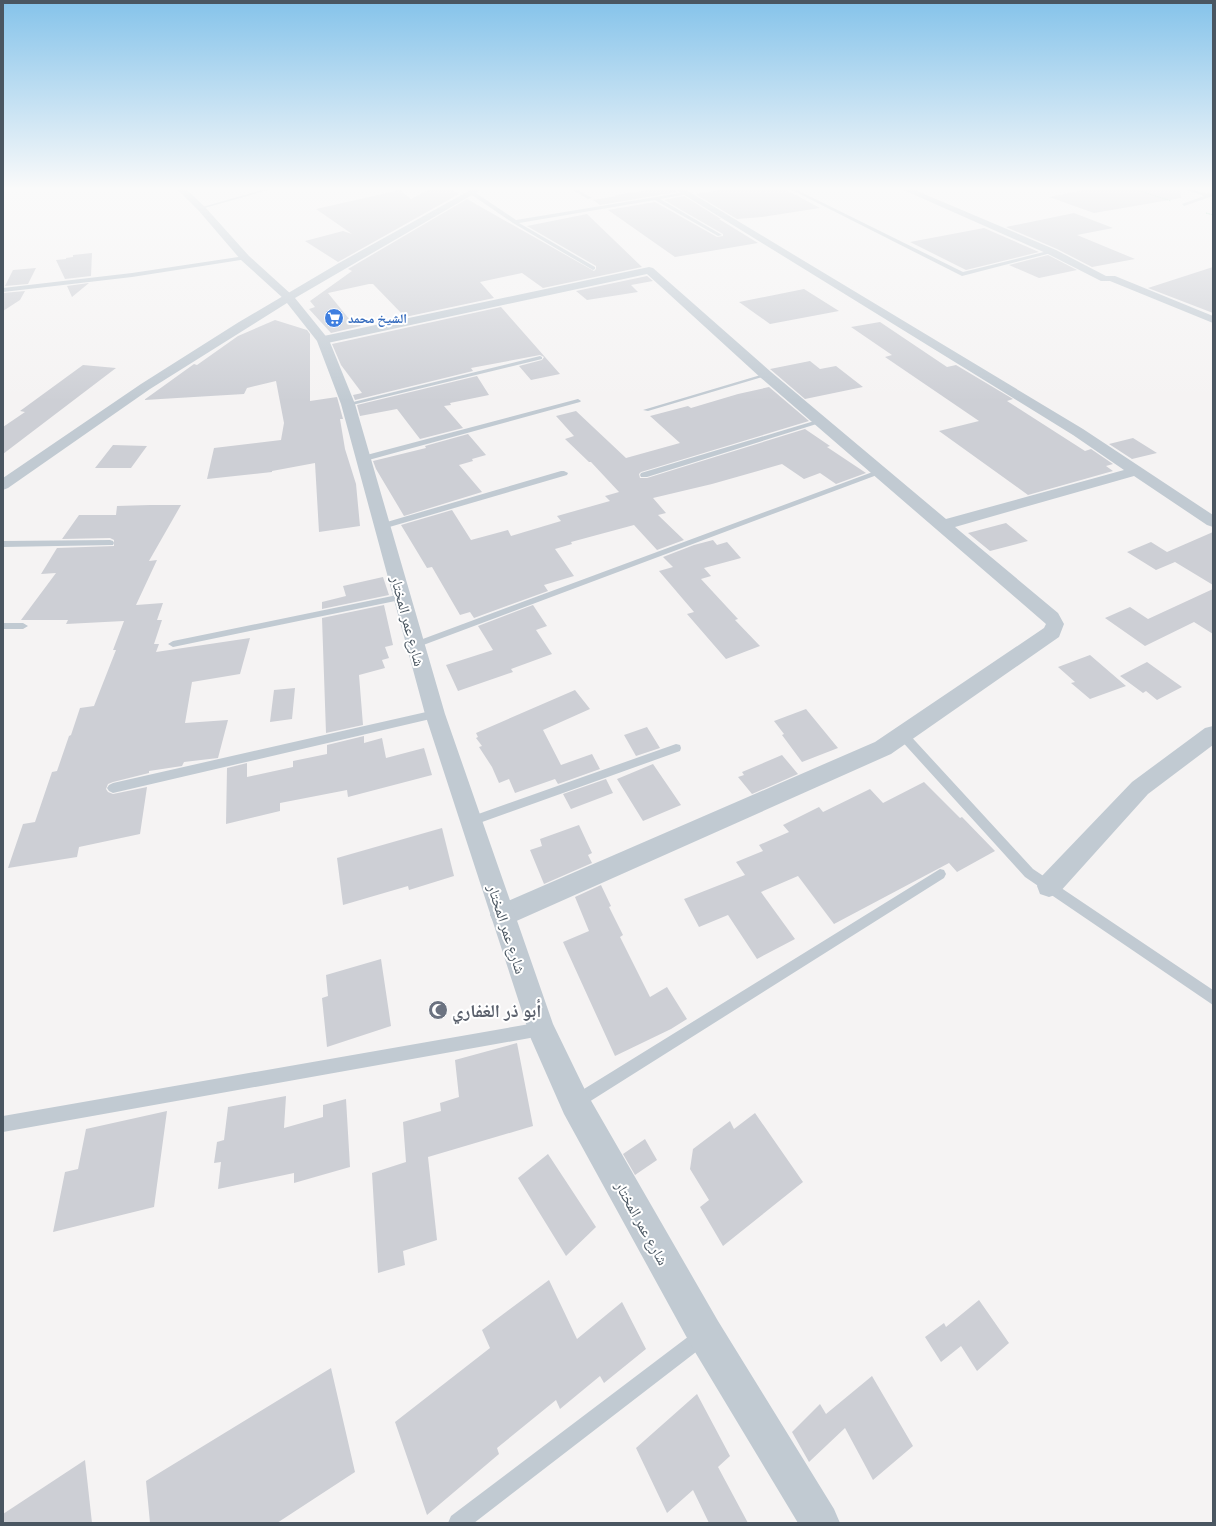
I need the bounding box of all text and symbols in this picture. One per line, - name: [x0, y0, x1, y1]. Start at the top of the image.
- supermarket icon: الشيخ محمد: [323, 307, 345, 329]
- place label: الشيخ محمد: [348, 308, 407, 328]
- street label: شارع عمر المختار: [385, 572, 431, 669]
- street label: شارع عمر المختار: [481, 880, 532, 977]
- place label: أبو ذر الغفاري: [452, 997, 541, 1025]
- mosque icon: أبو ذر الغفاري: [427, 999, 449, 1021]
- street label: شارع عمر المختار: [609, 1176, 675, 1269]

